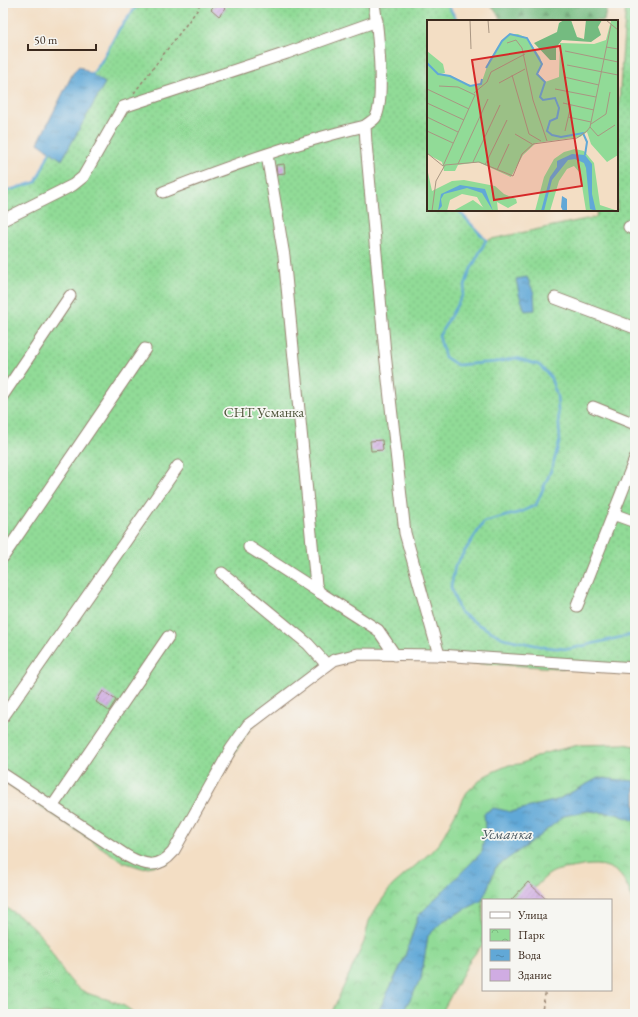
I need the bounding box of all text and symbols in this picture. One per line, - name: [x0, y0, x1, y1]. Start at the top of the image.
- inset map: [427, 20, 618, 211]
- scale bar: [28, 26, 96, 52]
- text: 50 m: [34, 32, 58, 48]
- park label: СНТ Усманка: [224, 403, 305, 421]
- water label: Усманка: [481, 824, 533, 843]
- legend: [482, 899, 612, 991]
- text: Улица: [517, 907, 548, 923]
- text: Парк: [518, 927, 545, 943]
- text: Вода: [518, 947, 541, 963]
- text: Здание: [518, 967, 552, 983]

